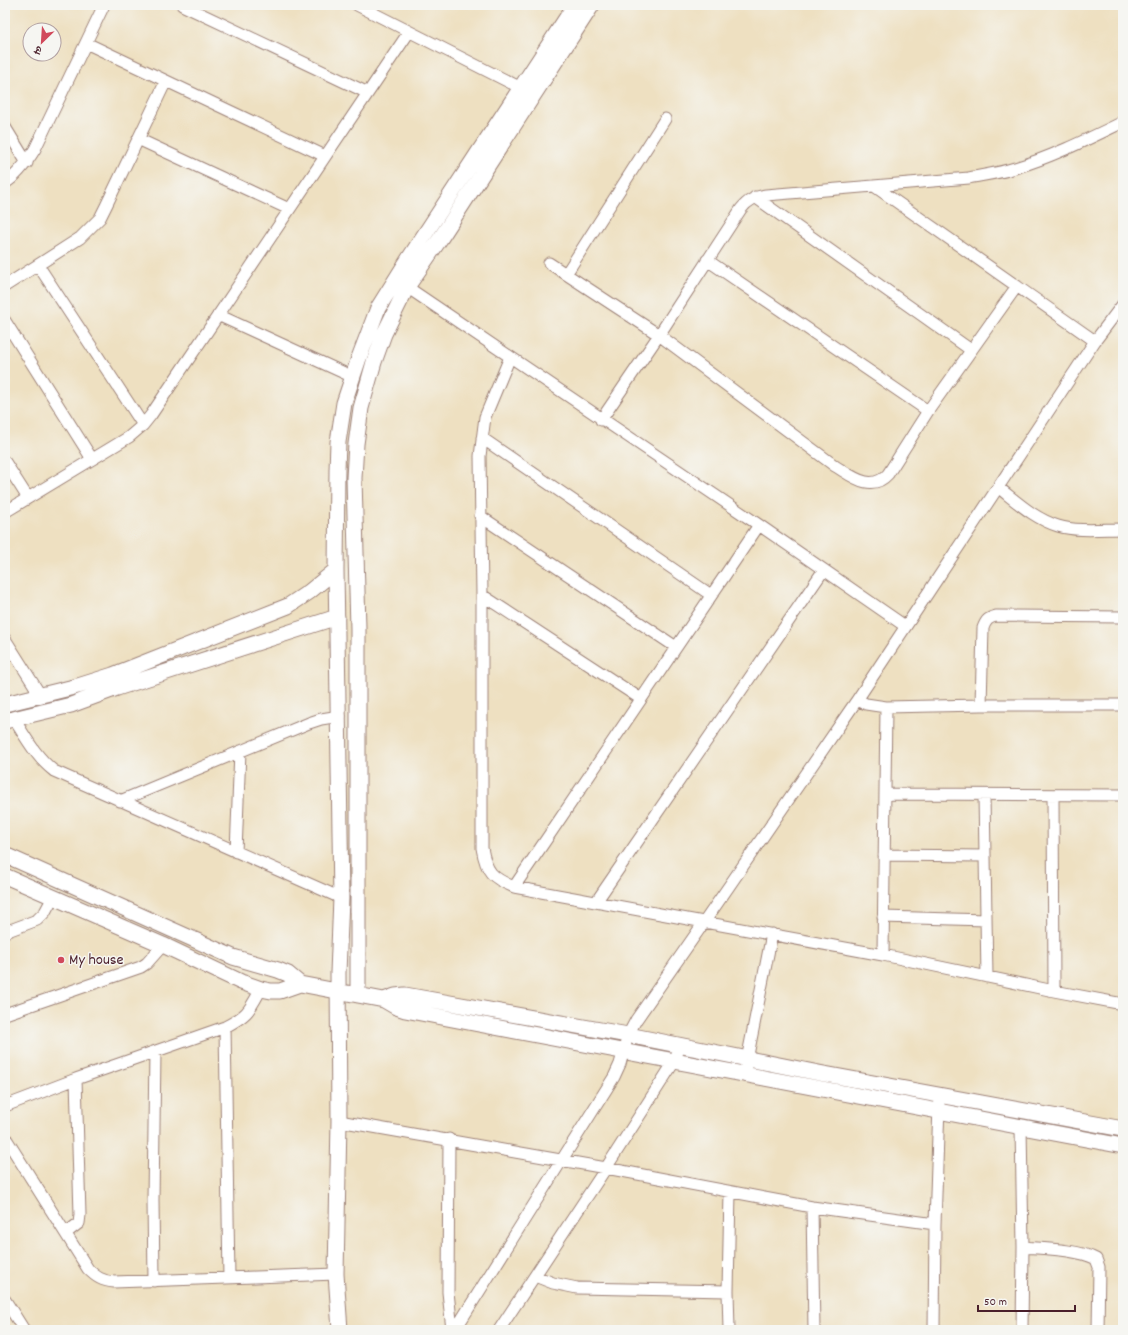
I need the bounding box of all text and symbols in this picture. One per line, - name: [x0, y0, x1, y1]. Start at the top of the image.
- north arrow: [22, 22, 62, 62]
- text: उ: [32, 40, 46, 58]
- place label: My house: [69, 949, 124, 972]
- marker: My house: [56, 955, 66, 965]
- scale bar: [978, 1287, 1075, 1313]
- text: 50 m: [984, 1294, 1007, 1311]

